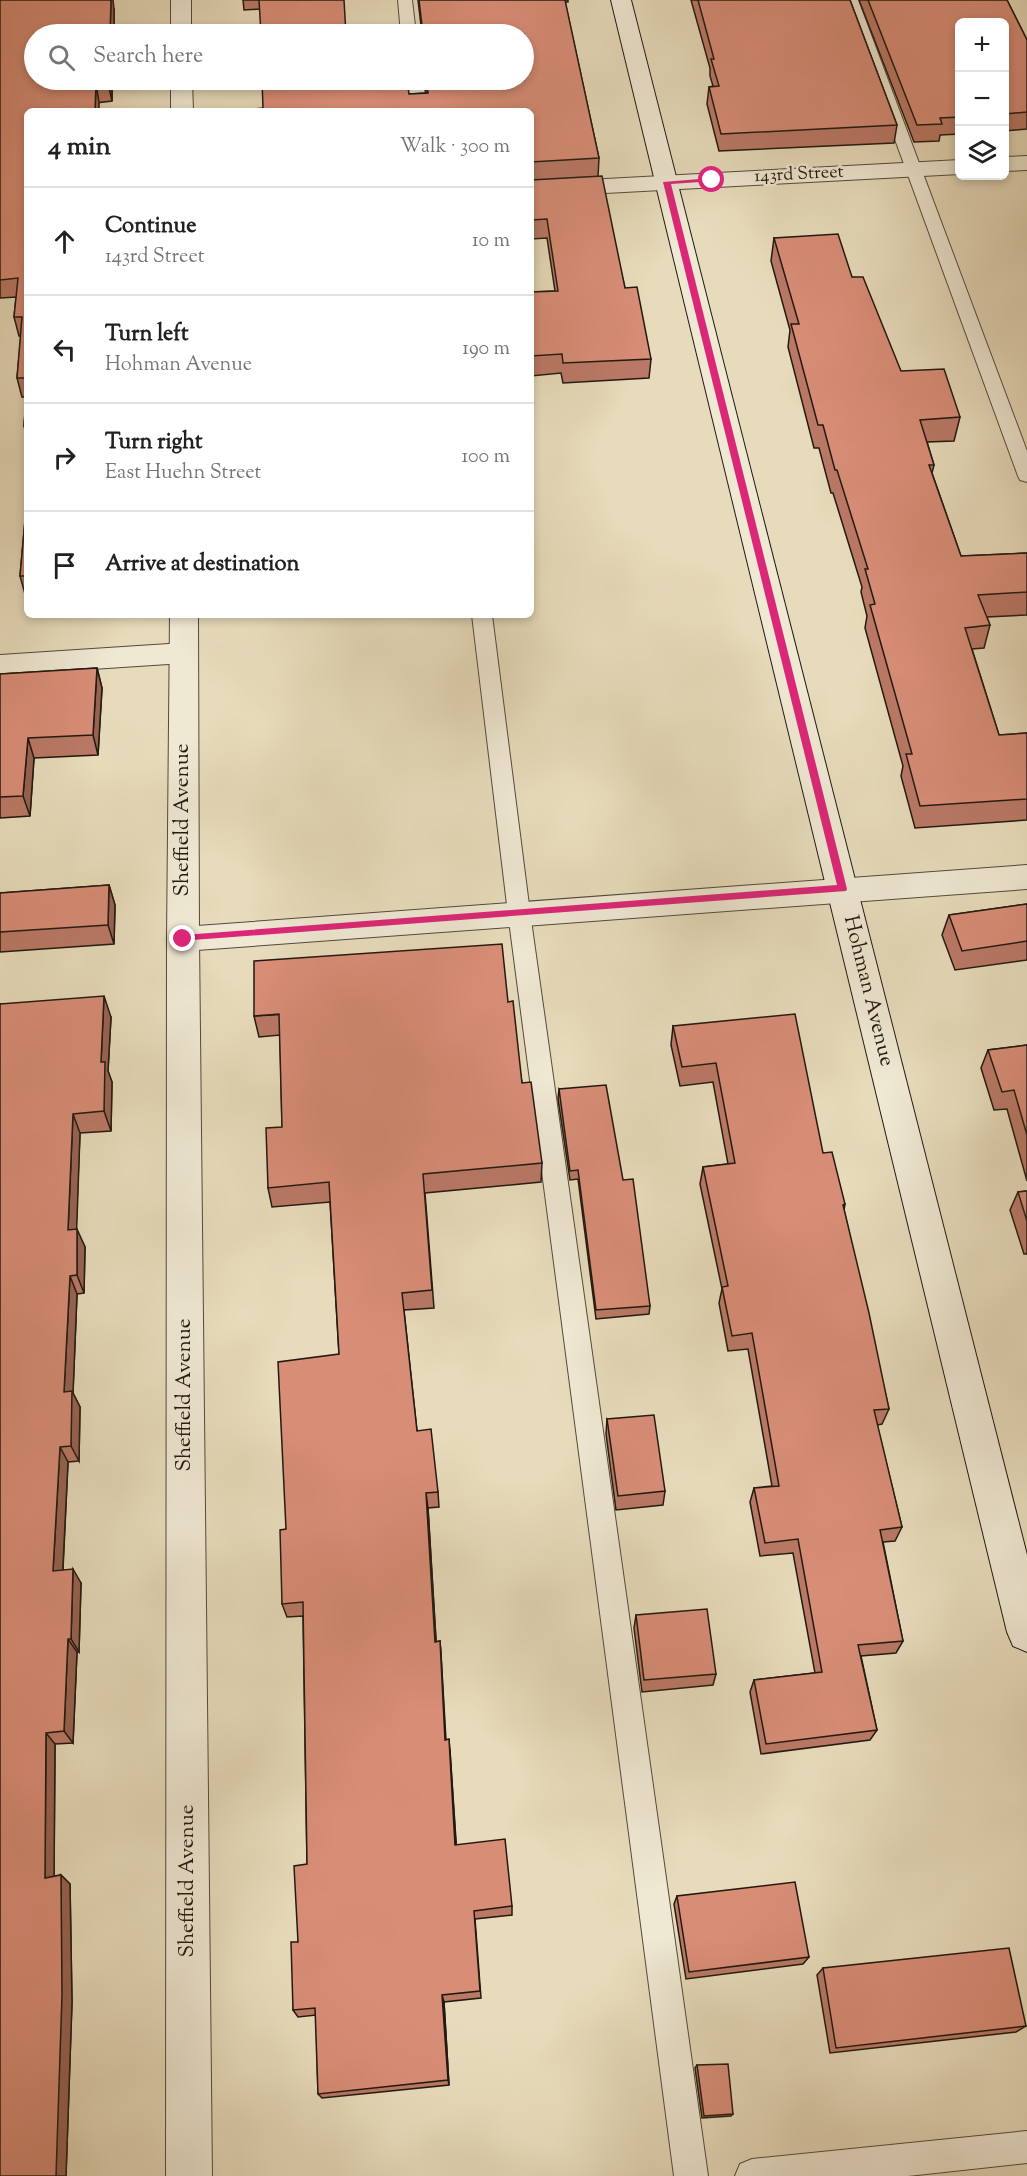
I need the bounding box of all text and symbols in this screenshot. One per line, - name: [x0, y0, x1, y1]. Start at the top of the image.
- map controls: [955, 18, 1009, 180]
- button: +: [955, 18, 1009, 72]
- search box: [24, 24, 534, 90]
- icon: search: [45, 41, 78, 74]
- text: Search here: [93, 41, 203, 73]
- button: −: [955, 72, 1009, 126]
- button: layers: [955, 126, 1009, 180]
- text: 4 min: [48, 129, 111, 166]
- text: Walk · 300 m: [400, 133, 510, 162]
- street label: 143rd Street: [754, 160, 844, 190]
- route start: [698, 166, 724, 192]
- text: Continue: [105, 211, 196, 243]
- icon: ahead: [48, 225, 81, 258]
- text: 10 m: [472, 227, 510, 256]
- text: 143rd Street: [105, 243, 204, 272]
- text: Turn left: [105, 319, 188, 351]
- icon: left: [48, 333, 81, 366]
- text: 190 m: [462, 335, 510, 364]
- text: Hohman Avenue: [105, 351, 252, 380]
- text: Turn right: [105, 427, 202, 459]
- icon: right: [48, 441, 81, 474]
- text: 100 m: [461, 443, 510, 472]
- text: East Huehn Street: [105, 459, 261, 488]
- icon: arrive: [48, 549, 81, 582]
- text: Arrive at destination: [105, 549, 300, 581]
- street label: Sheffield Avenue: [168, 743, 198, 897]
- street label: Hohman Avenue: [835, 912, 901, 1070]
- route end: [169, 925, 195, 951]
- street label: Sheffield Avenue: [170, 1318, 200, 1472]
- street label: Sheffield Avenue: [173, 1804, 203, 1958]

